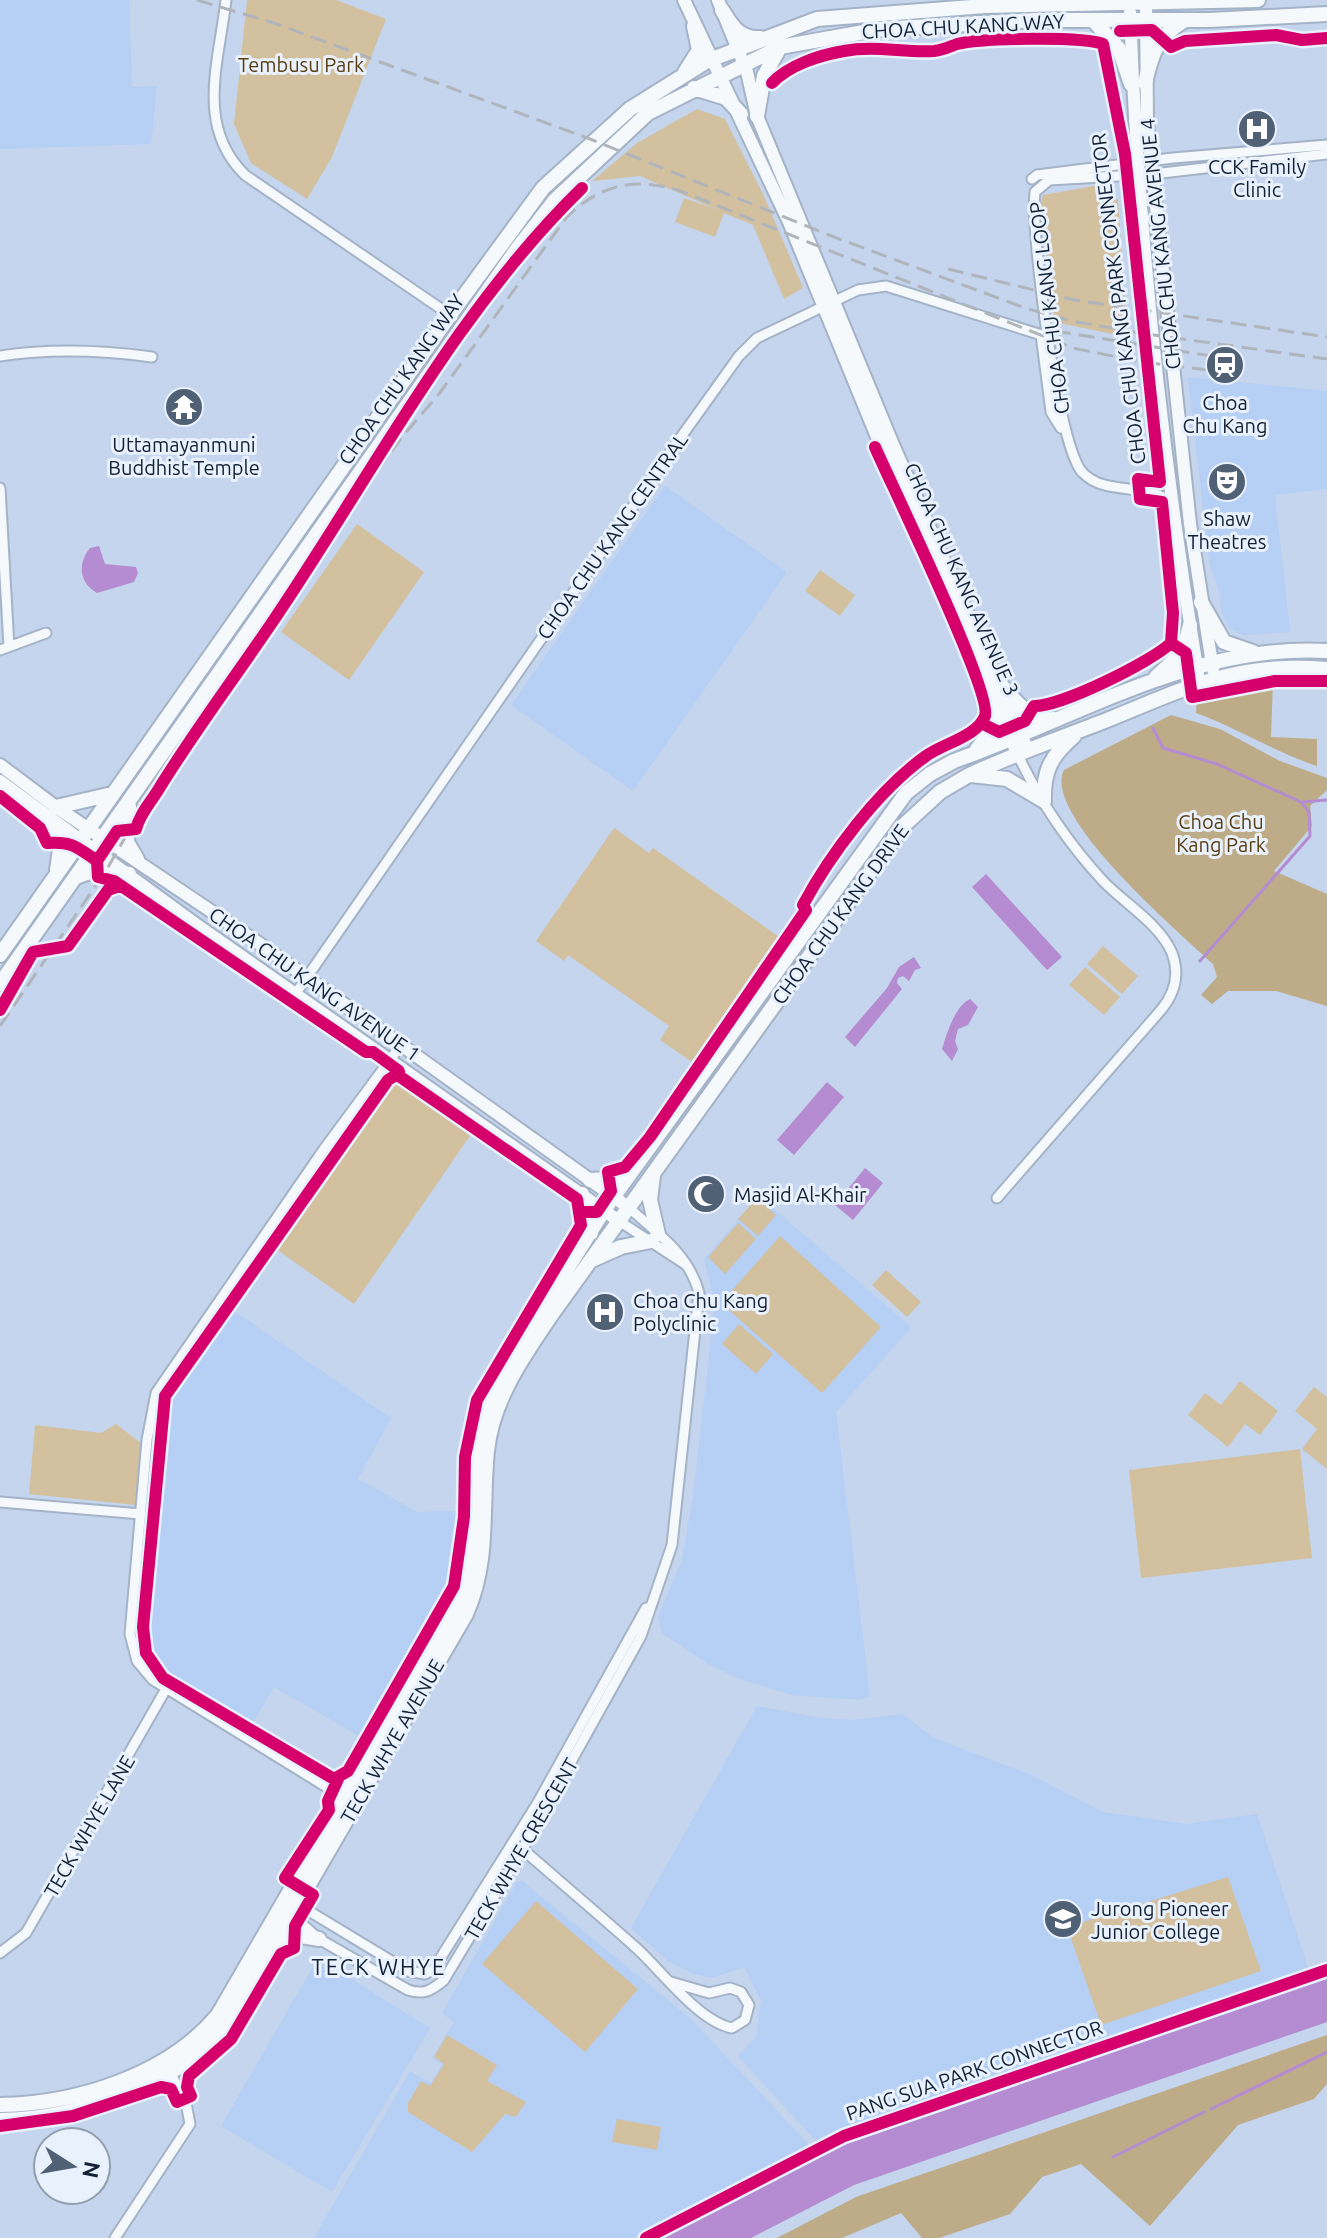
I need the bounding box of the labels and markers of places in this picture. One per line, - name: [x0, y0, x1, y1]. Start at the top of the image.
- hospital icon: CCK Family Clinic: [1236, 108, 1278, 150]
- place label: CCK Family Clinic: [1208, 155, 1306, 201]
- station icon: Choa Chu Kang: [1204, 344, 1246, 386]
- temple icon: Uttamayanmuni Buddhist Temple: [163, 386, 205, 428]
- place label: Choa Chu Kang: [1182, 391, 1268, 437]
- place label: Uttamayanmuni Buddhist Temple: [108, 433, 260, 479]
- theatre icon: Shaw Theatres: [1206, 461, 1248, 503]
- place label: Shaw Theatres: [1188, 507, 1267, 553]
- mosque icon: Masjid Al-Khair: [685, 1173, 727, 1215]
- place label: Masjid Al-Khair: [734, 1183, 867, 1206]
- place label: Choa Chu Kang Polyclinic: [633, 1289, 768, 1335]
- hospital icon: Choa Chu Kang Polyclinic: [584, 1291, 626, 1333]
- place label: Jurong Pioneer Junior College: [1091, 1897, 1229, 1943]
- school or university icon: Jurong Pioneer Junior College: [1042, 1898, 1084, 1940]

